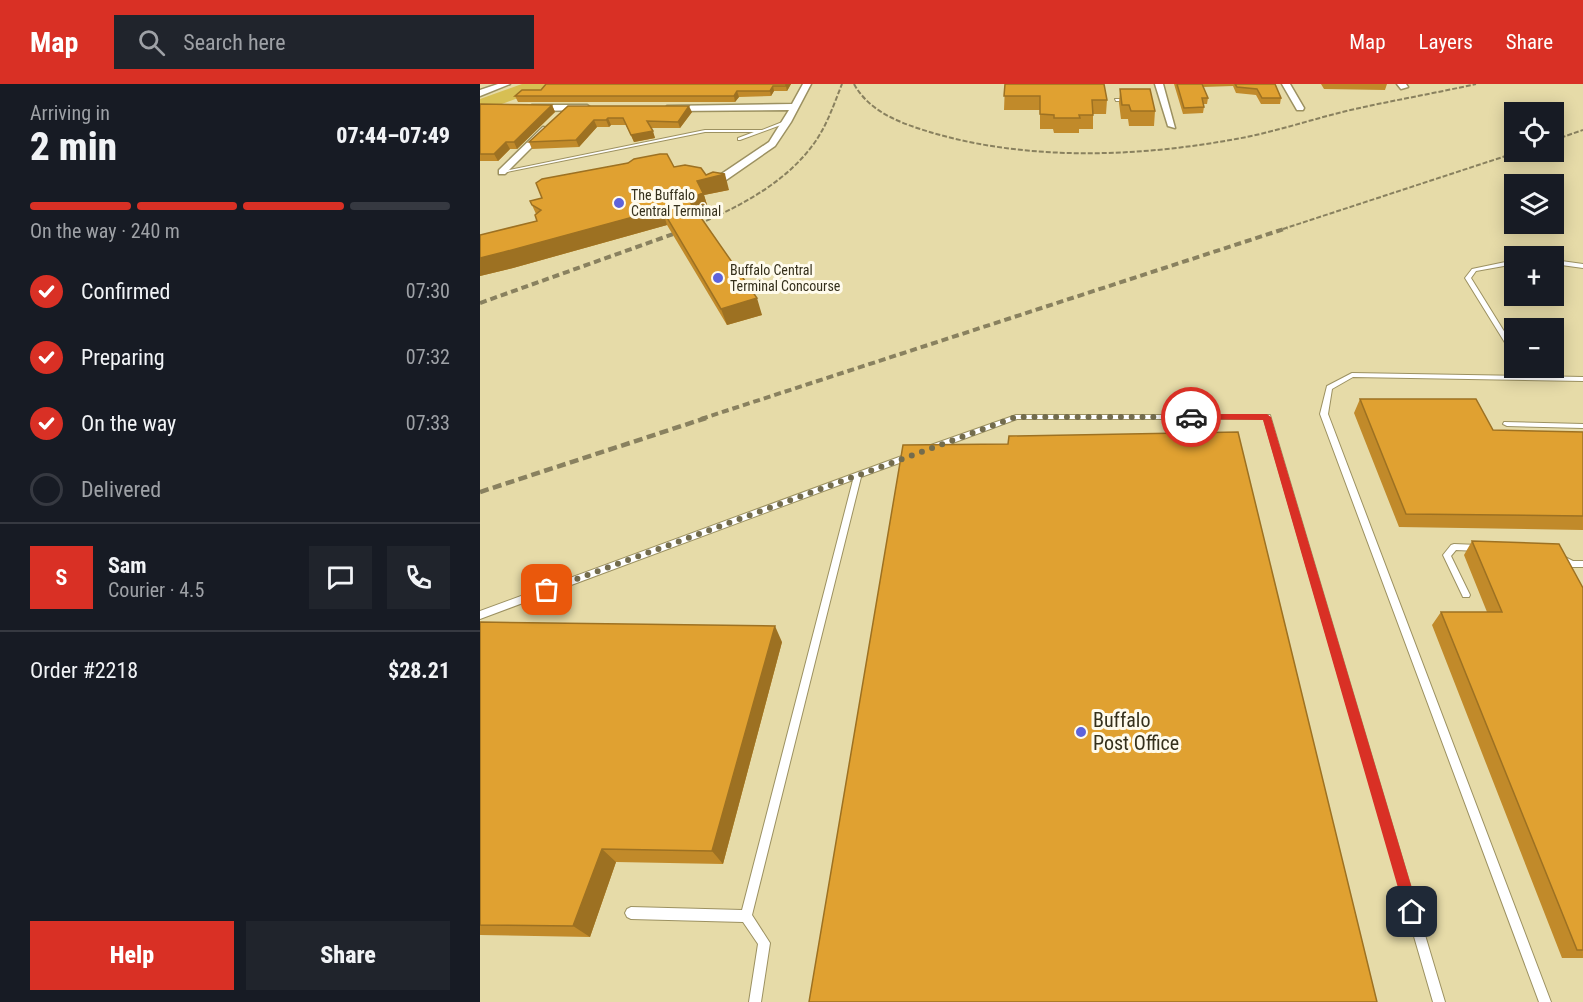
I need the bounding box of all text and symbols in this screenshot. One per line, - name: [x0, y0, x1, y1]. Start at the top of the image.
- search box: [114, 15, 534, 69]
- text: Map: [30, 26, 78, 59]
- icon: search: [135, 26, 168, 59]
- text: Search here: [183, 30, 286, 55]
- text: Map: [1349, 30, 1386, 54]
- text: Layers: [1419, 30, 1473, 54]
- text: Share: [1506, 30, 1553, 54]
- text: Arriving in: [30, 101, 110, 125]
- map controls: [1504, 102, 1564, 378]
- button: locate: [1504, 102, 1564, 162]
- text: 07:44–07:49: [336, 123, 450, 148]
- text: 2 min: [30, 124, 117, 170]
- button: layers: [1504, 174, 1564, 234]
- place label: The Buffalo Central Terminal: [631, 187, 721, 219]
- marker: The Buffalo Central Terminal: [612, 196, 626, 210]
- text: On the way · 240 m: [30, 219, 180, 243]
- button: +: [1504, 246, 1564, 306]
- place label: Buffalo Central Terminal Concourse: [730, 262, 841, 294]
- marker: Buffalo Central Terminal Concourse: [711, 271, 725, 285]
- icon: check: [30, 275, 63, 308]
- text: Confirmed: [81, 279, 170, 304]
- text: 07:30: [406, 279, 450, 303]
- button: −: [1504, 318, 1564, 378]
- icon: check: [30, 341, 63, 374]
- text: Preparing: [81, 345, 165, 370]
- text: 07:32: [406, 345, 450, 369]
- courier: [1161, 387, 1221, 447]
- icon: car: [1175, 401, 1208, 434]
- icon: check: [30, 407, 63, 440]
- text: On the way: [81, 411, 176, 436]
- text: 07:33: [406, 411, 450, 435]
- text: Delivered: [81, 477, 161, 502]
- button: chat: [309, 546, 372, 609]
- button: phone: [387, 546, 450, 609]
- text: Sam: [108, 553, 147, 578]
- pin: [521, 564, 572, 615]
- text: S: [56, 565, 67, 590]
- icon: bag: [530, 573, 563, 606]
- text: Courier · 4.5: [108, 578, 204, 602]
- text: Order #2218: [30, 658, 138, 683]
- text: $28.21: [388, 658, 450, 683]
- place label: Buffalo Post Office: [1093, 708, 1179, 755]
- marker: Buffalo Post Office: [1074, 725, 1088, 739]
- pin: [1386, 886, 1437, 937]
- icon: home: [1395, 895, 1428, 928]
- button: Help: [30, 921, 234, 990]
- button: Share: [246, 921, 450, 990]

